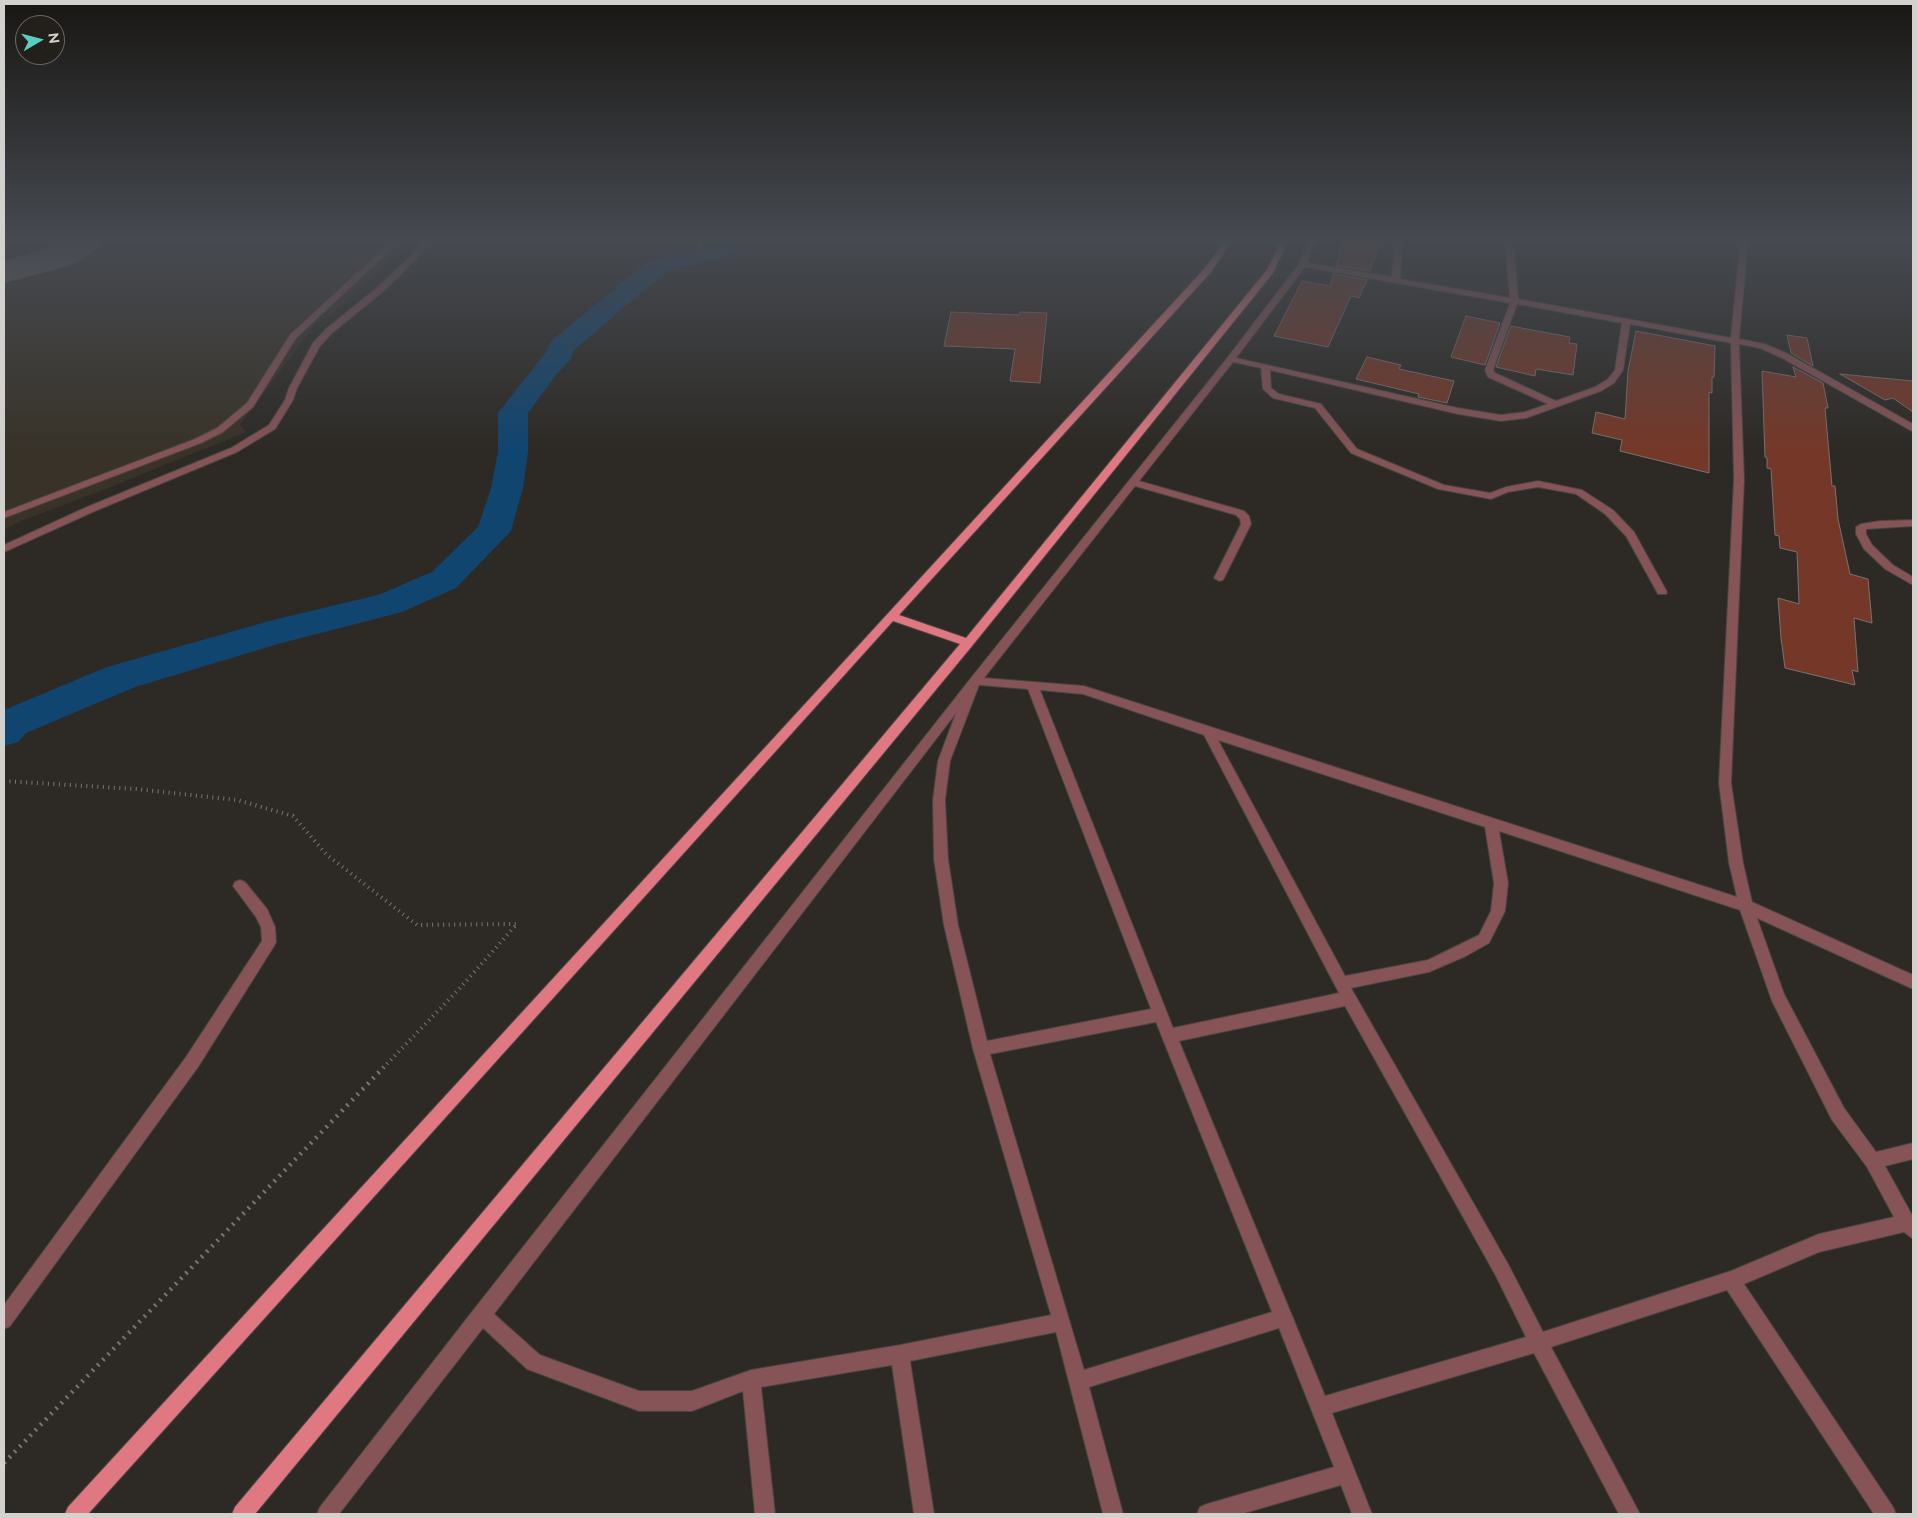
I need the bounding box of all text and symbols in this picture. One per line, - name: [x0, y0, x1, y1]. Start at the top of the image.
- north arrow: [15, 15, 65, 65]
- text: N: [45, 32, 63, 44]

